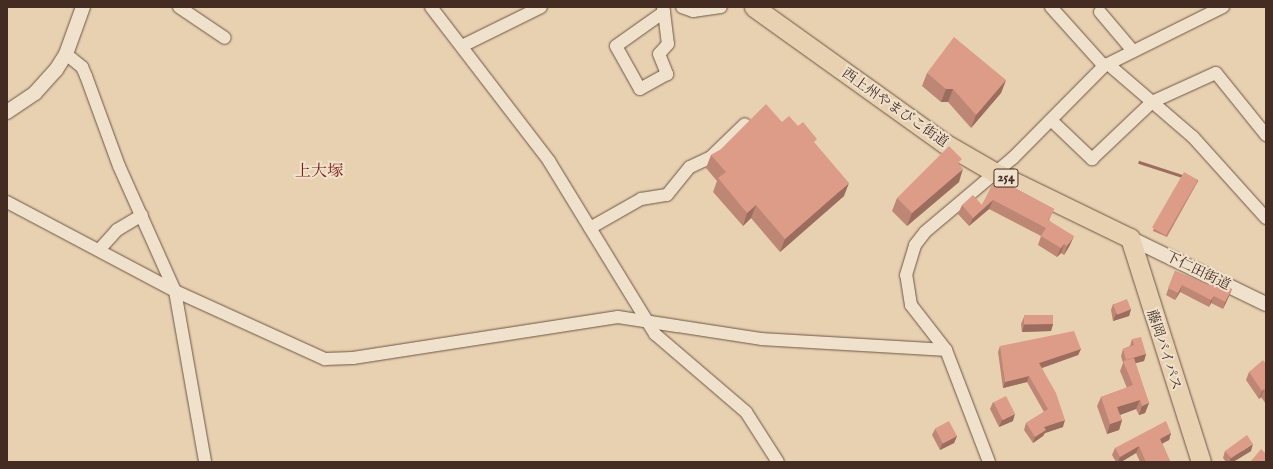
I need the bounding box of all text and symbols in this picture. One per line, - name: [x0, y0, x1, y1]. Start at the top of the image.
- street label: 西上州やまびこ街道: [839, 65, 951, 151]
- district label: 上大塚: [295, 162, 343, 182]
- road number: 254: [993, 167, 1019, 189]
- street label: 下仁田街道: [1163, 248, 1233, 294]
- street label: 藤岡バイパス: [1143, 307, 1185, 393]

